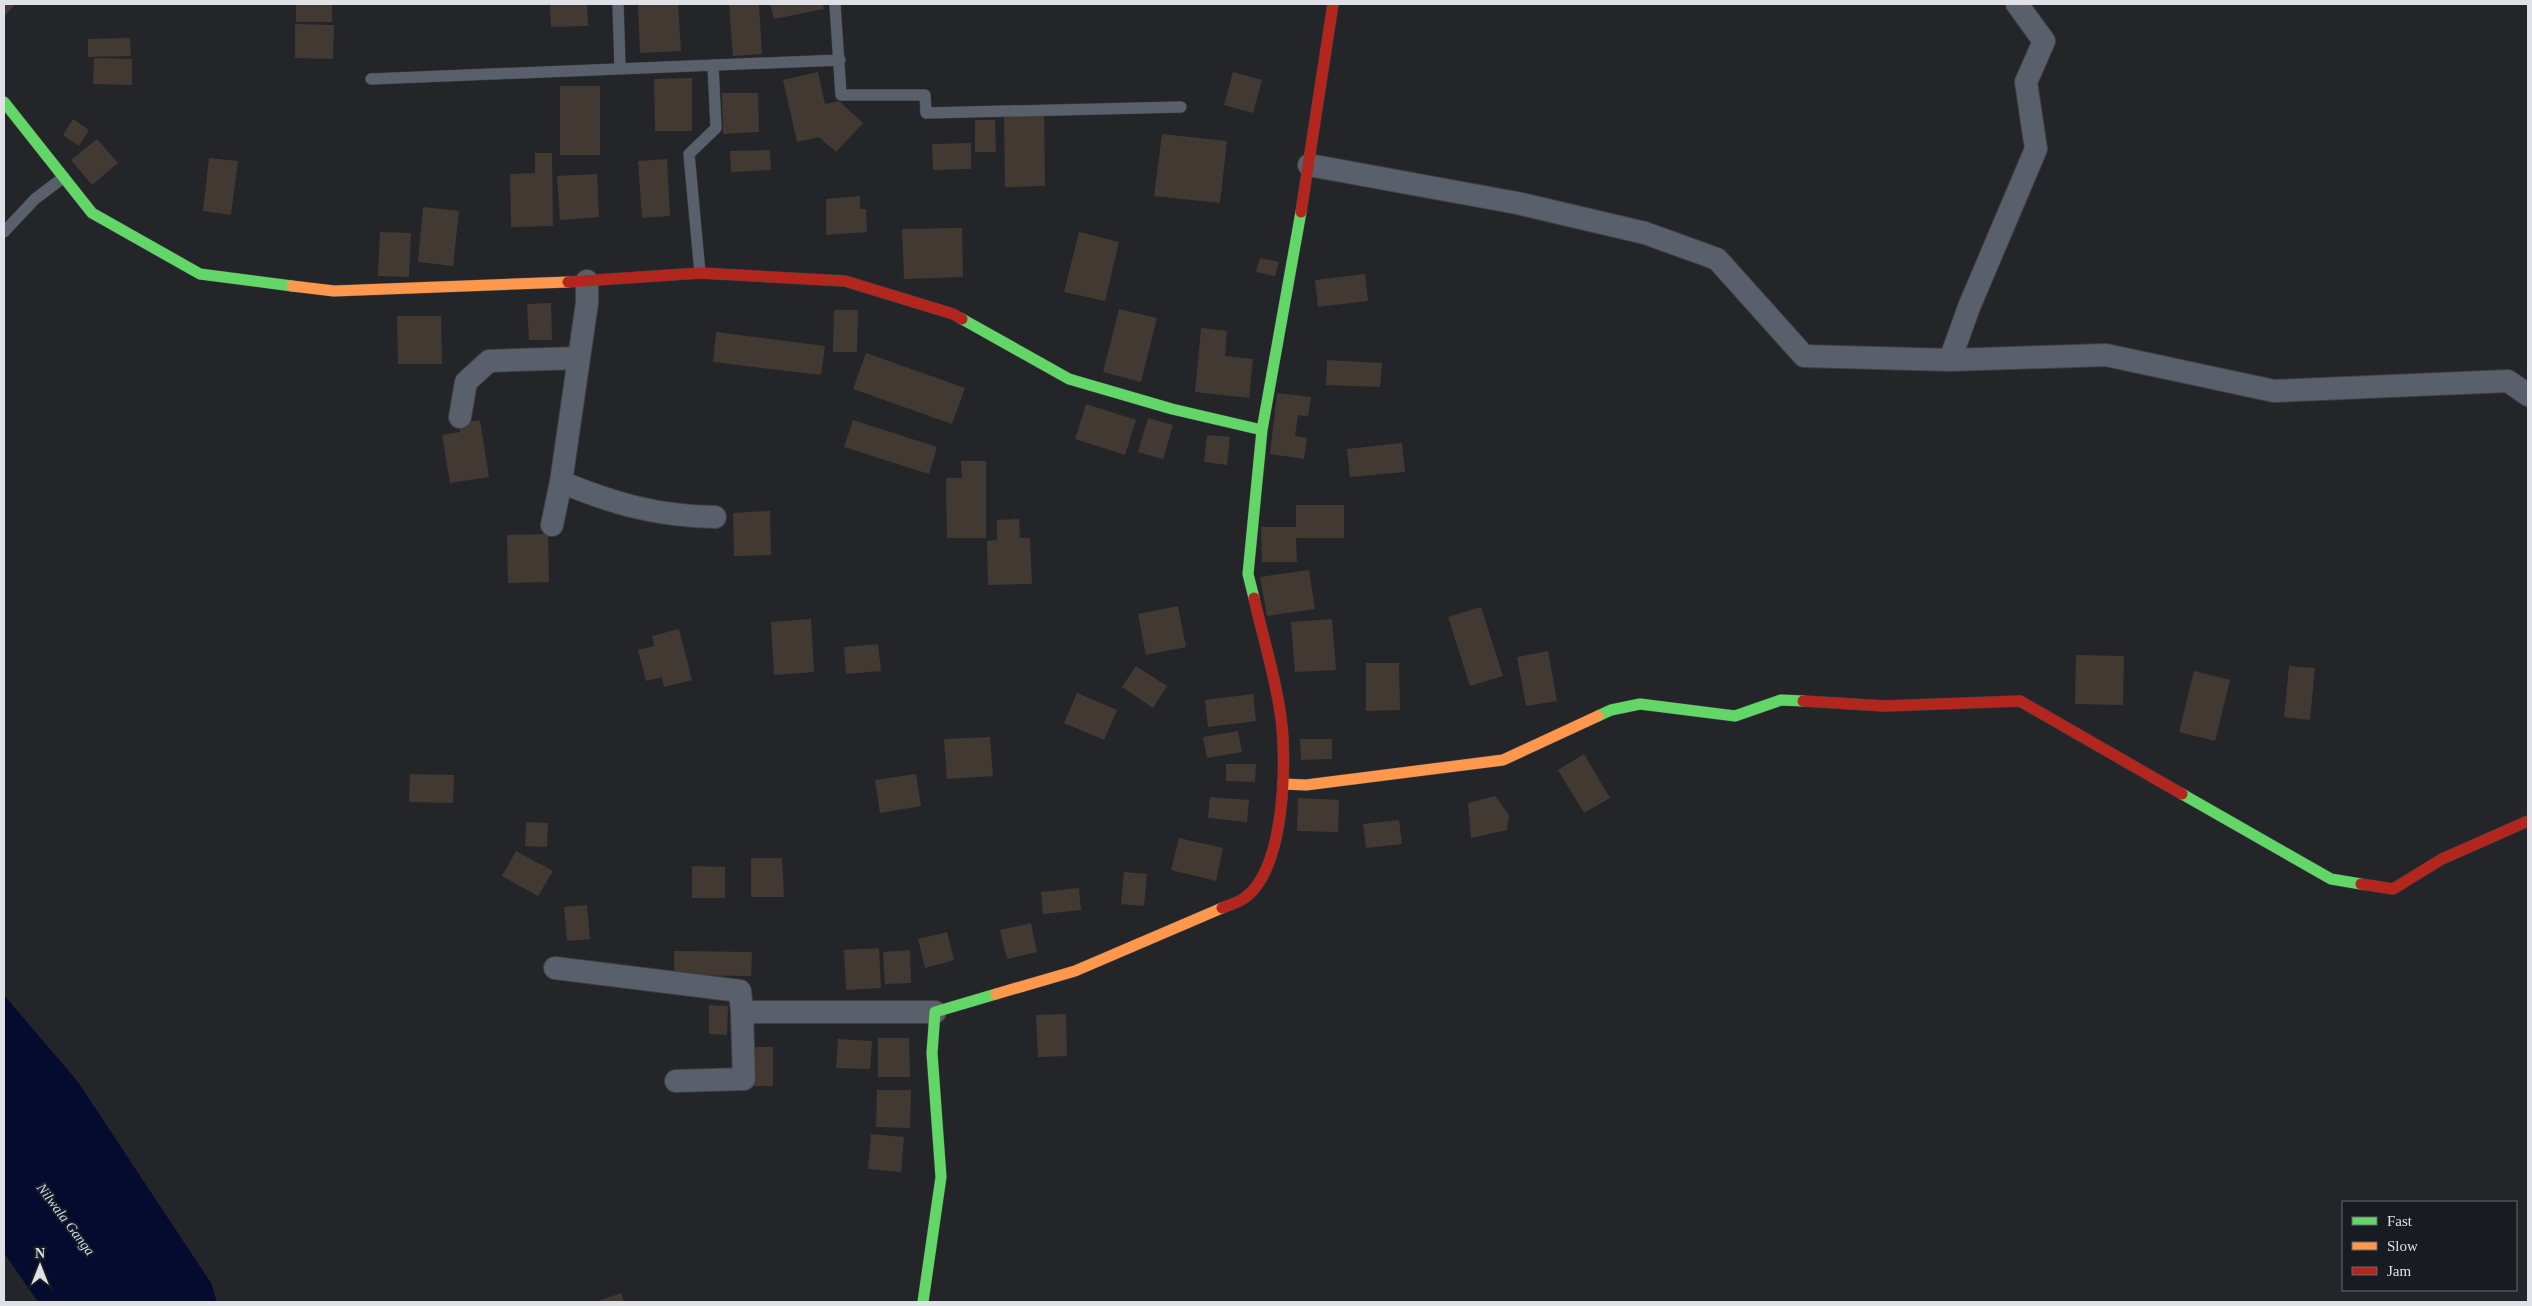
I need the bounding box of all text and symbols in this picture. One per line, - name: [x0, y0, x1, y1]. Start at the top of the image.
- water label: Nilwala Ganga: [33, 1180, 99, 1258]
- legend: [2342, 1201, 2517, 1291]
- text: Fast: [2387, 1213, 2413, 1229]
- text: Slow: [2387, 1238, 2418, 1254]
- north arrow: [15, 1241, 65, 1291]
- text: Jam: [2387, 1263, 2411, 1279]

